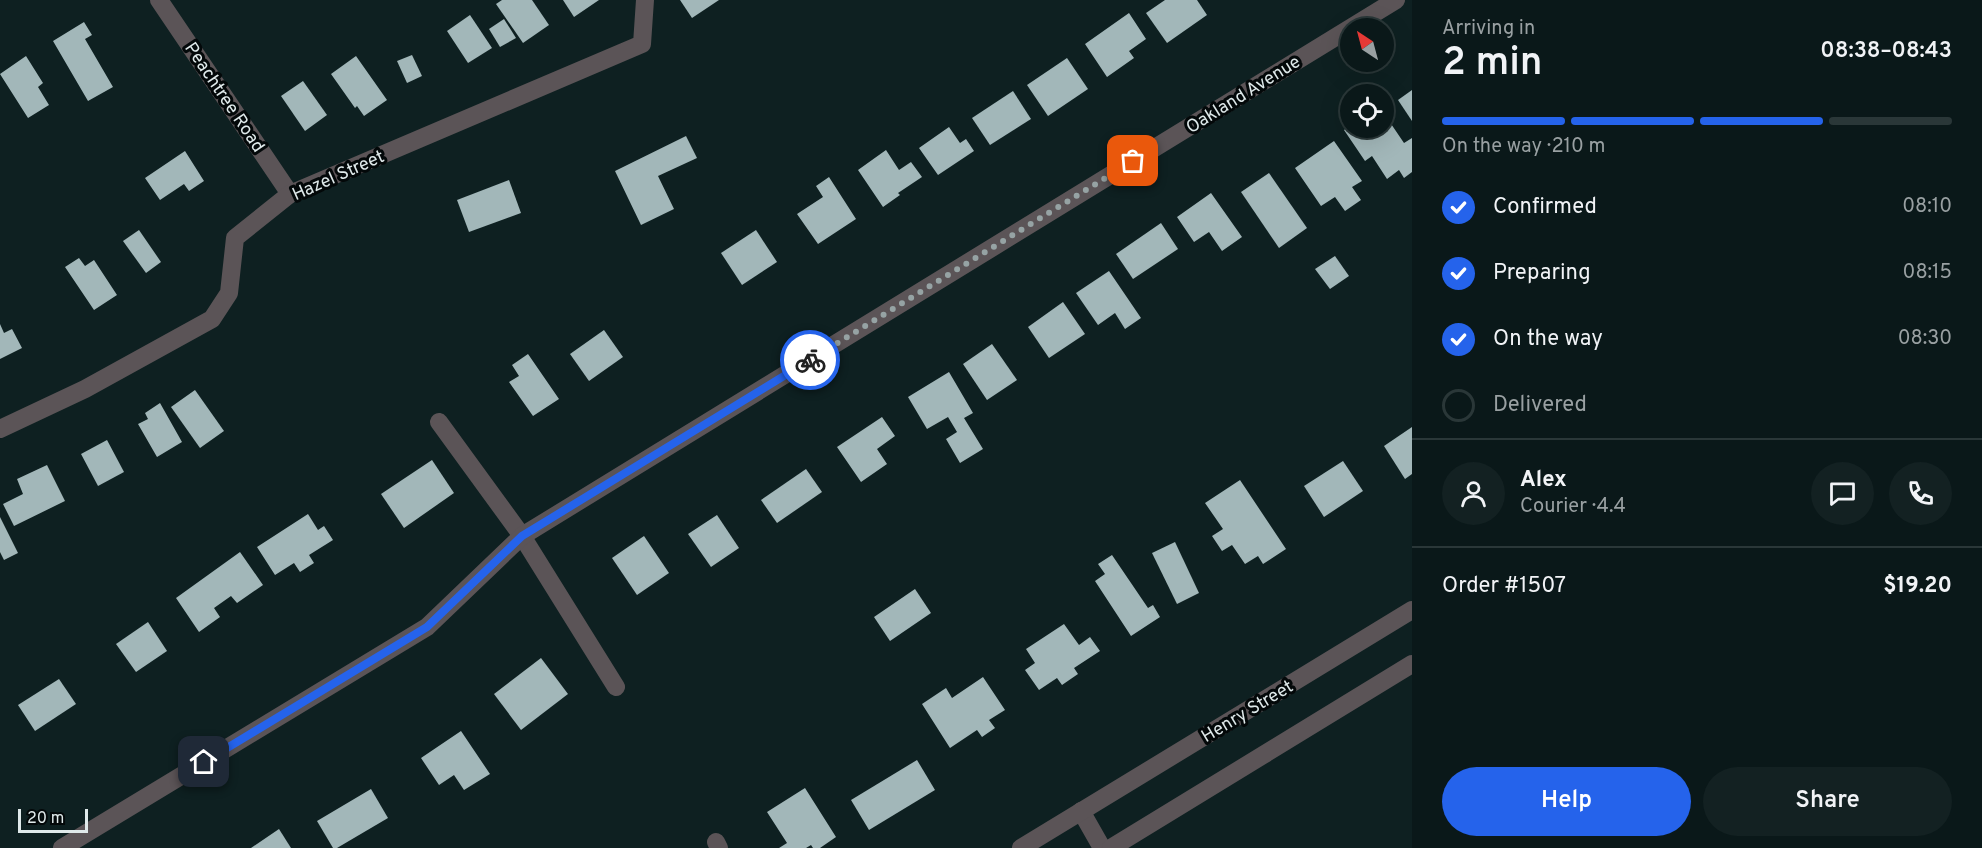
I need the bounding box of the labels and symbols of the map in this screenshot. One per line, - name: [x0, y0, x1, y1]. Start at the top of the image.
- north arrow: [1340, 18, 1394, 72]
- street label: Peachtree Road: [178, 38, 269, 157]
- street label: Oakland Avenue: [1182, 51, 1305, 140]
- pin: [1107, 135, 1158, 186]
- street label: Hazel Street: [289, 146, 388, 207]
- courier: [780, 330, 840, 390]
- street label: Henry Street: [1198, 676, 1298, 749]
- pin: [178, 736, 229, 787]
- scale bar: [18, 806, 88, 834]

